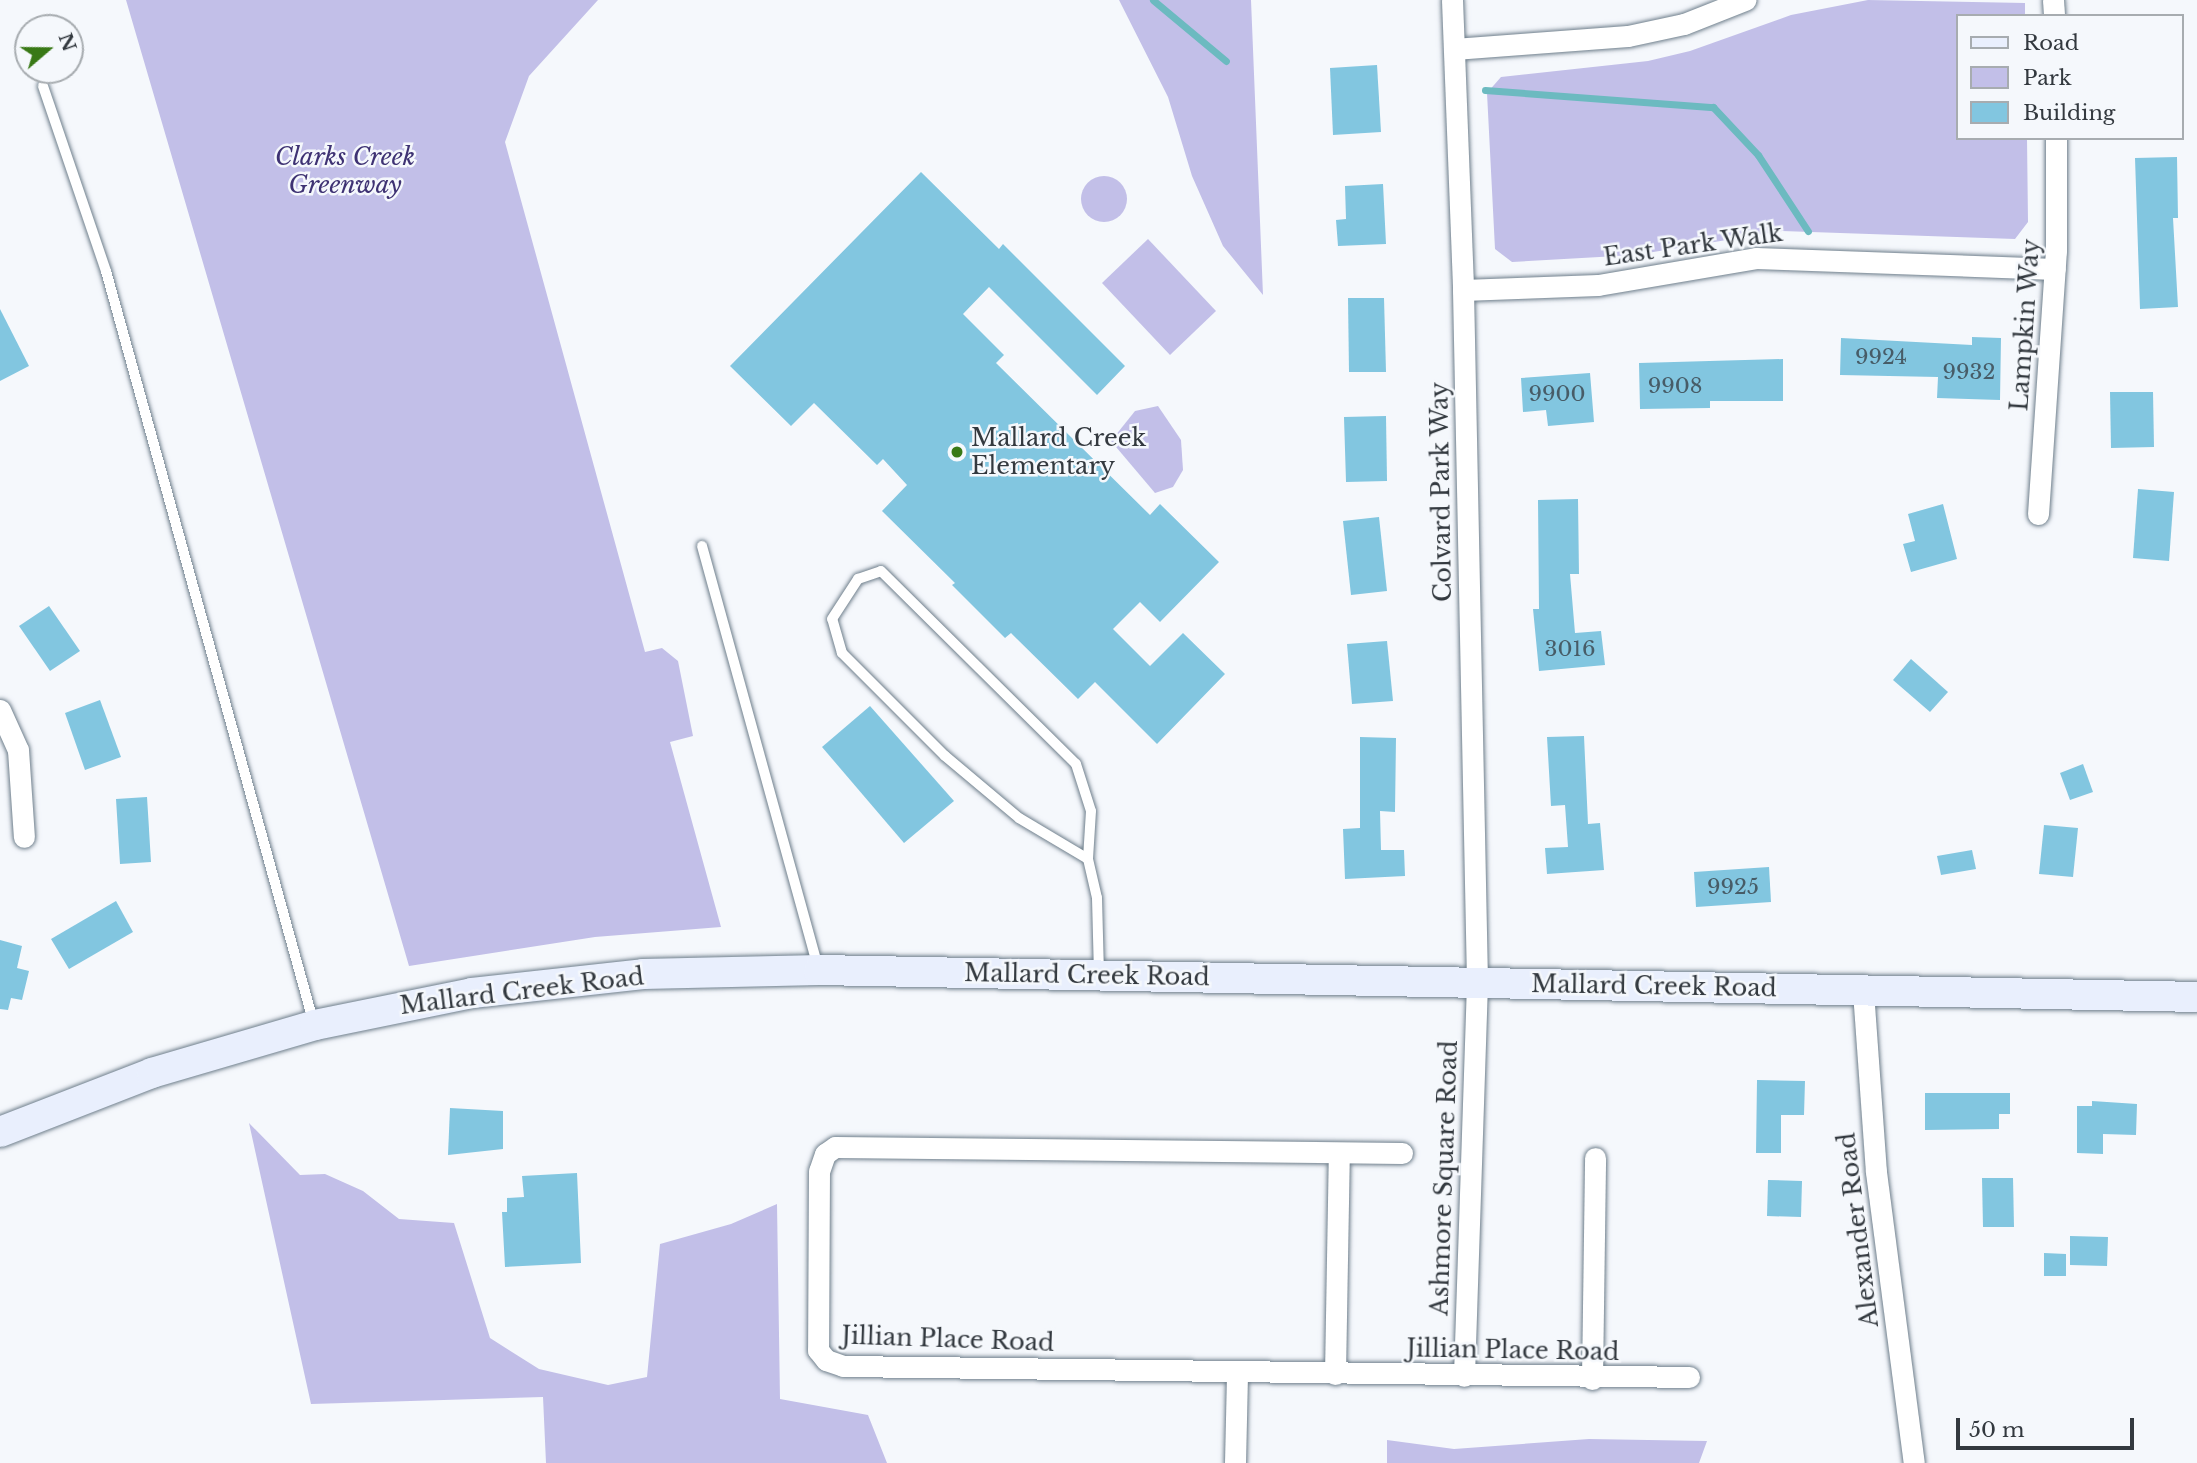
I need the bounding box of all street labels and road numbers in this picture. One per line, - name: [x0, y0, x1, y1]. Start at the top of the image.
- street label: East Park Walk: [1601, 218, 1785, 272]
- street label: Lampkin Way: [2005, 237, 2045, 413]
- street label: Colvard Park Way: [1425, 381, 1457, 603]
- street label: Mallard Creek Road: [964, 958, 1210, 992]
- street label: Mallard Creek Road: [398, 962, 646, 1020]
- street label: Mallard Creek Road: [1531, 969, 1777, 1003]
- street label: Ashmore Square Road: [1425, 1040, 1463, 1316]
- street label: Alexander Road: [1832, 1131, 1884, 1329]
- street label: Jillian Place Road: [841, 1321, 1055, 1357]
- street label: Jillian Place Road: [1406, 1334, 1620, 1366]

